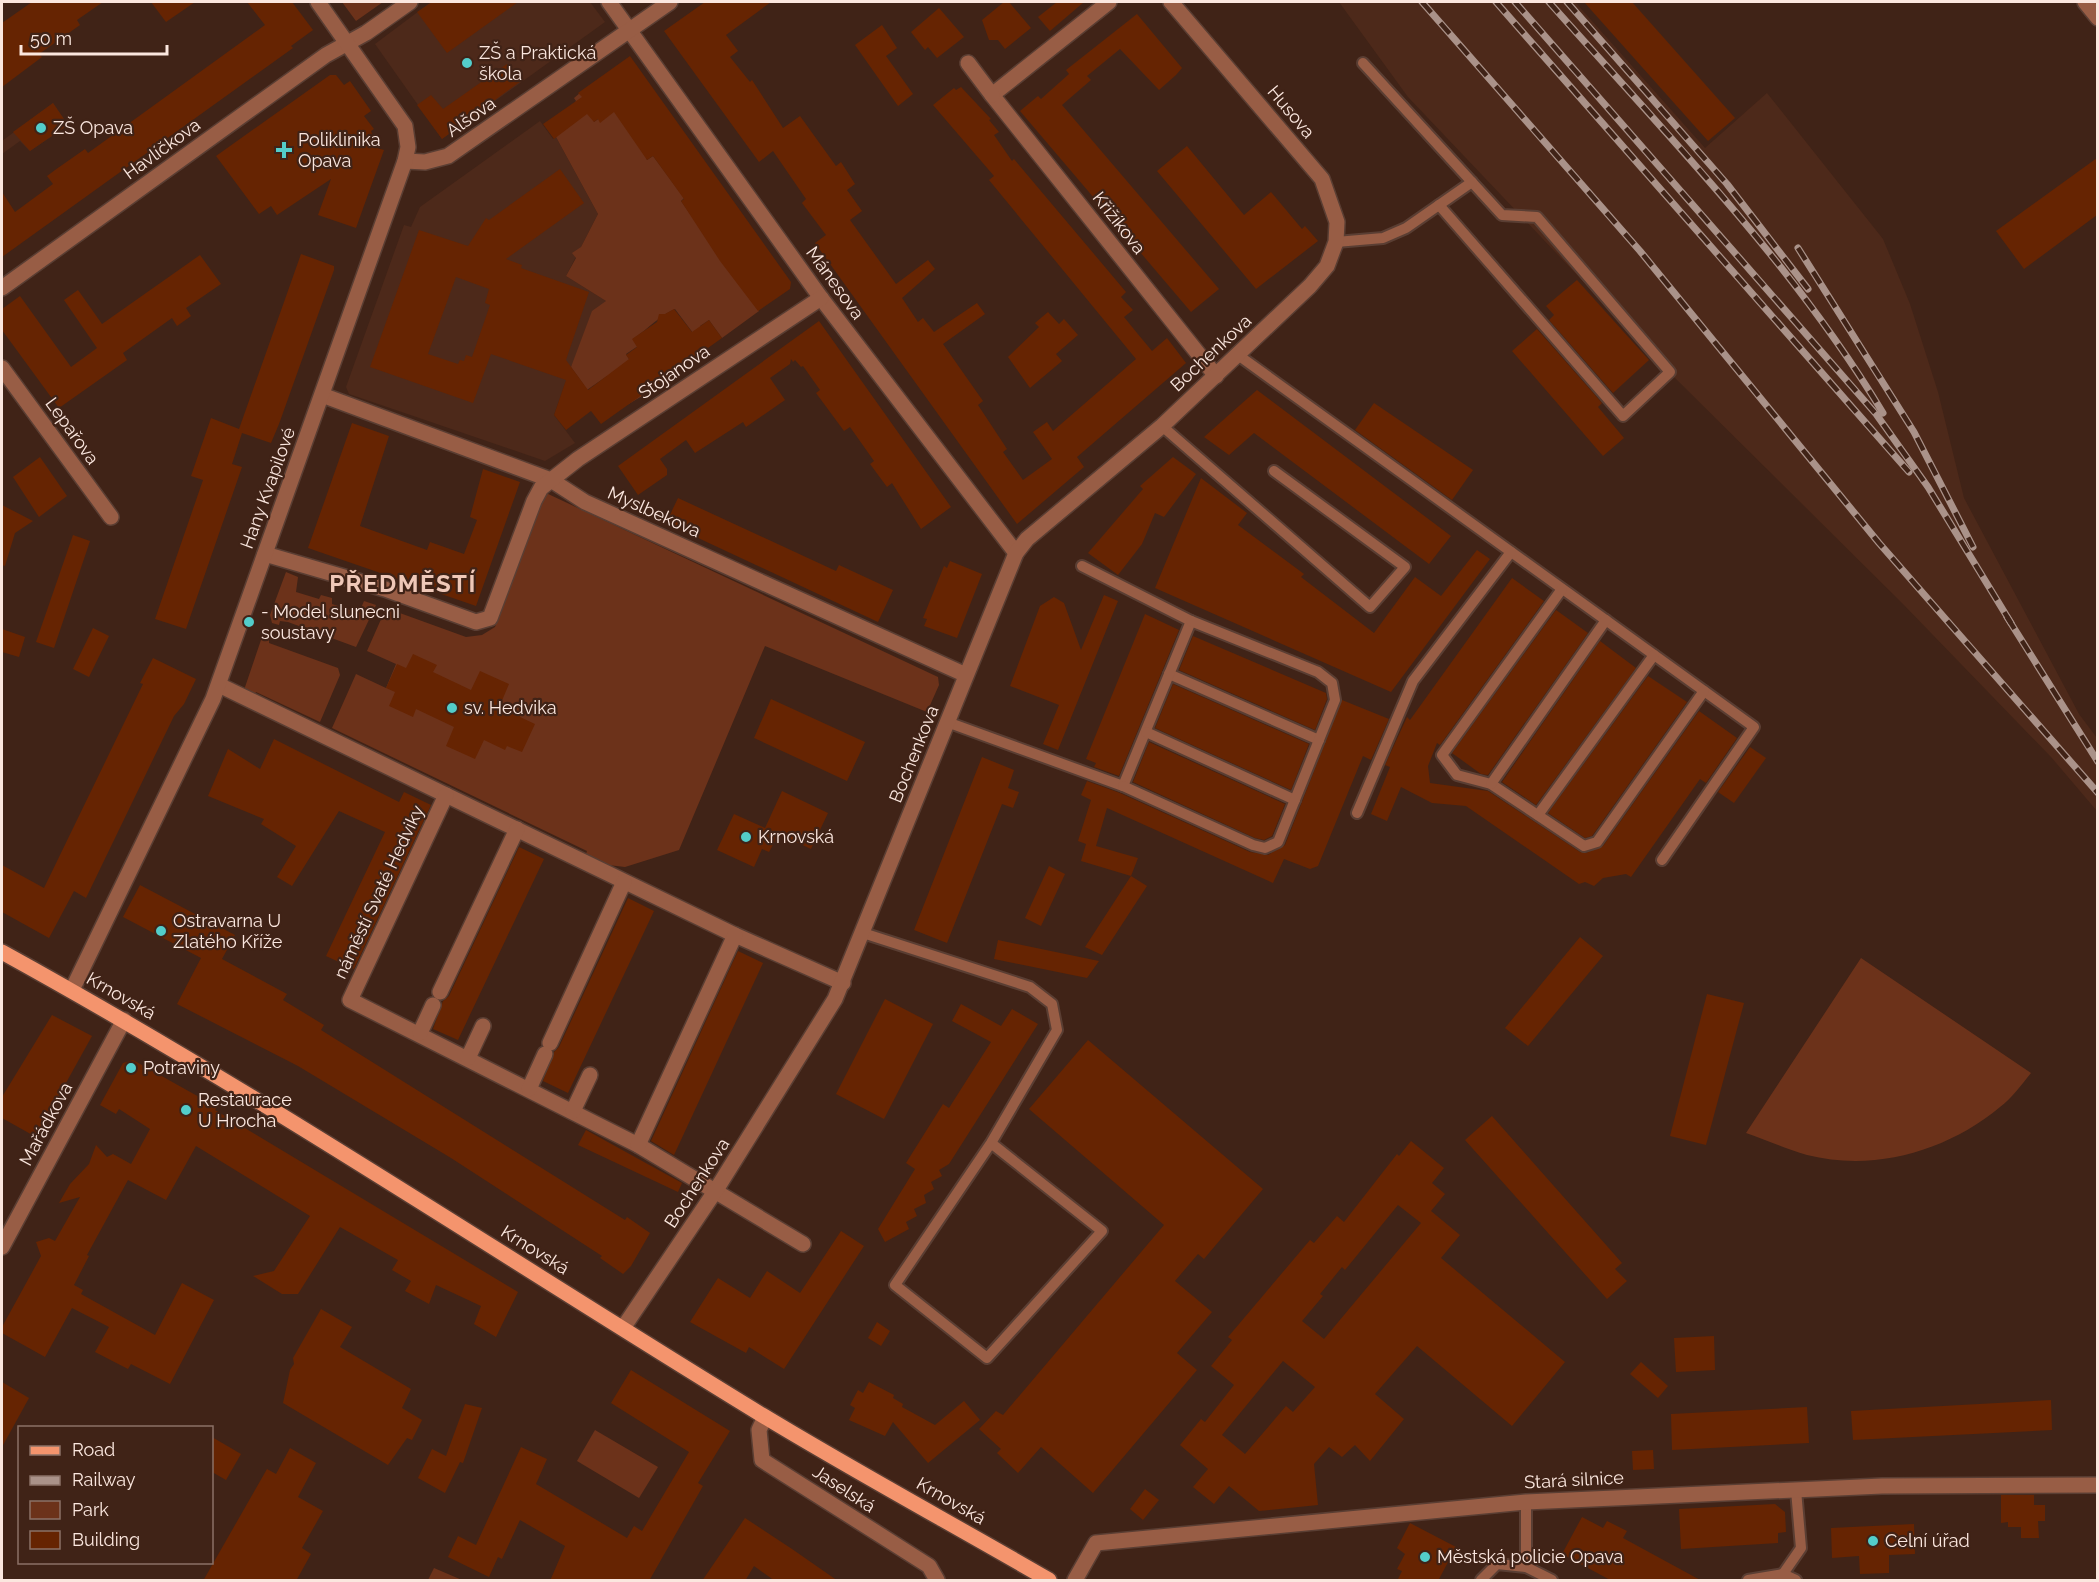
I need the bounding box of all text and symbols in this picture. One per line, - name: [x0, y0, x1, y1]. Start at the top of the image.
- scale bar: [21, 18, 166, 56]
- text: 50 m: [30, 28, 72, 49]
- place label: ZŠ a Praktická škola: [479, 41, 596, 84]
- marker: ZŠ a Praktická škola: [460, 56, 474, 70]
- street label: Husova: [1263, 81, 1319, 142]
- street label: Alšova: [442, 92, 499, 141]
- street label: Havlíčkova: [119, 114, 204, 183]
- place label: ZŠ Opava: [53, 116, 133, 138]
- marker: ZŠ Opava: [34, 121, 48, 135]
- place label: Poliklinika Opava: [298, 129, 381, 171]
- marker: Poliklinika Opava: [275, 141, 293, 159]
- street label: Křižíkova: [1089, 187, 1150, 258]
- street label: Mánesova: [802, 242, 869, 323]
- street label: Bochenkova: [1166, 310, 1255, 395]
- street label: Stojanova: [634, 340, 713, 403]
- street label: Lepařova: [41, 393, 104, 468]
- street label: Hany Kvapilové: [236, 424, 299, 551]
- street label: Myslbekova: [605, 482, 704, 541]
- district label: PŘEDMĚSTÍ: [329, 569, 477, 598]
- place label: - Model slunecni soustavy: [261, 601, 400, 643]
- marker: - Model slunecni soustavy: [242, 615, 256, 629]
- place label: sv. Hedvika: [464, 697, 557, 718]
- marker: sv. Hedvika: [445, 701, 459, 715]
- street label: Bochenkova: [885, 702, 943, 805]
- street label: náměstí Svaté Hedviky: [329, 801, 428, 982]
- place label: Krnovská: [758, 826, 834, 847]
- marker: Krnovská: [739, 830, 753, 844]
- place label: Ostravarna U Zlatého Kříže: [173, 910, 283, 952]
- marker: Ostravarna U Zlatého Kříže: [154, 924, 168, 938]
- street label: Krnovská: [83, 967, 159, 1024]
- place label: Potraviny: [143, 1057, 220, 1078]
- marker: Potraviny: [124, 1061, 138, 1075]
- street label: Mařádkova: [15, 1078, 76, 1169]
- place label: Restaurace U Hrocha: [198, 1089, 292, 1131]
- marker: Restaurace U Hrocha: [179, 1103, 193, 1117]
- street label: Bochenkova: [660, 1134, 733, 1232]
- street label: Krnovská: [497, 1220, 573, 1279]
- legend: [18, 1426, 213, 1564]
- text: Road: [72, 1439, 115, 1460]
- street label: Jaselská: [809, 1461, 880, 1517]
- street label: Stará silnice: [1524, 1466, 1625, 1493]
- text: Railway: [72, 1469, 136, 1490]
- street label: Krnovská: [913, 1472, 989, 1529]
- text: Park: [72, 1499, 109, 1520]
- text: Building: [72, 1529, 140, 1550]
- place label: Celní úřad: [1885, 1530, 1970, 1551]
- marker: Celní úřad: [1866, 1534, 1880, 1548]
- place label: Městská policie Opava: [1437, 1546, 1623, 1567]
- marker: Městská policie Opava: [1418, 1550, 1432, 1564]

